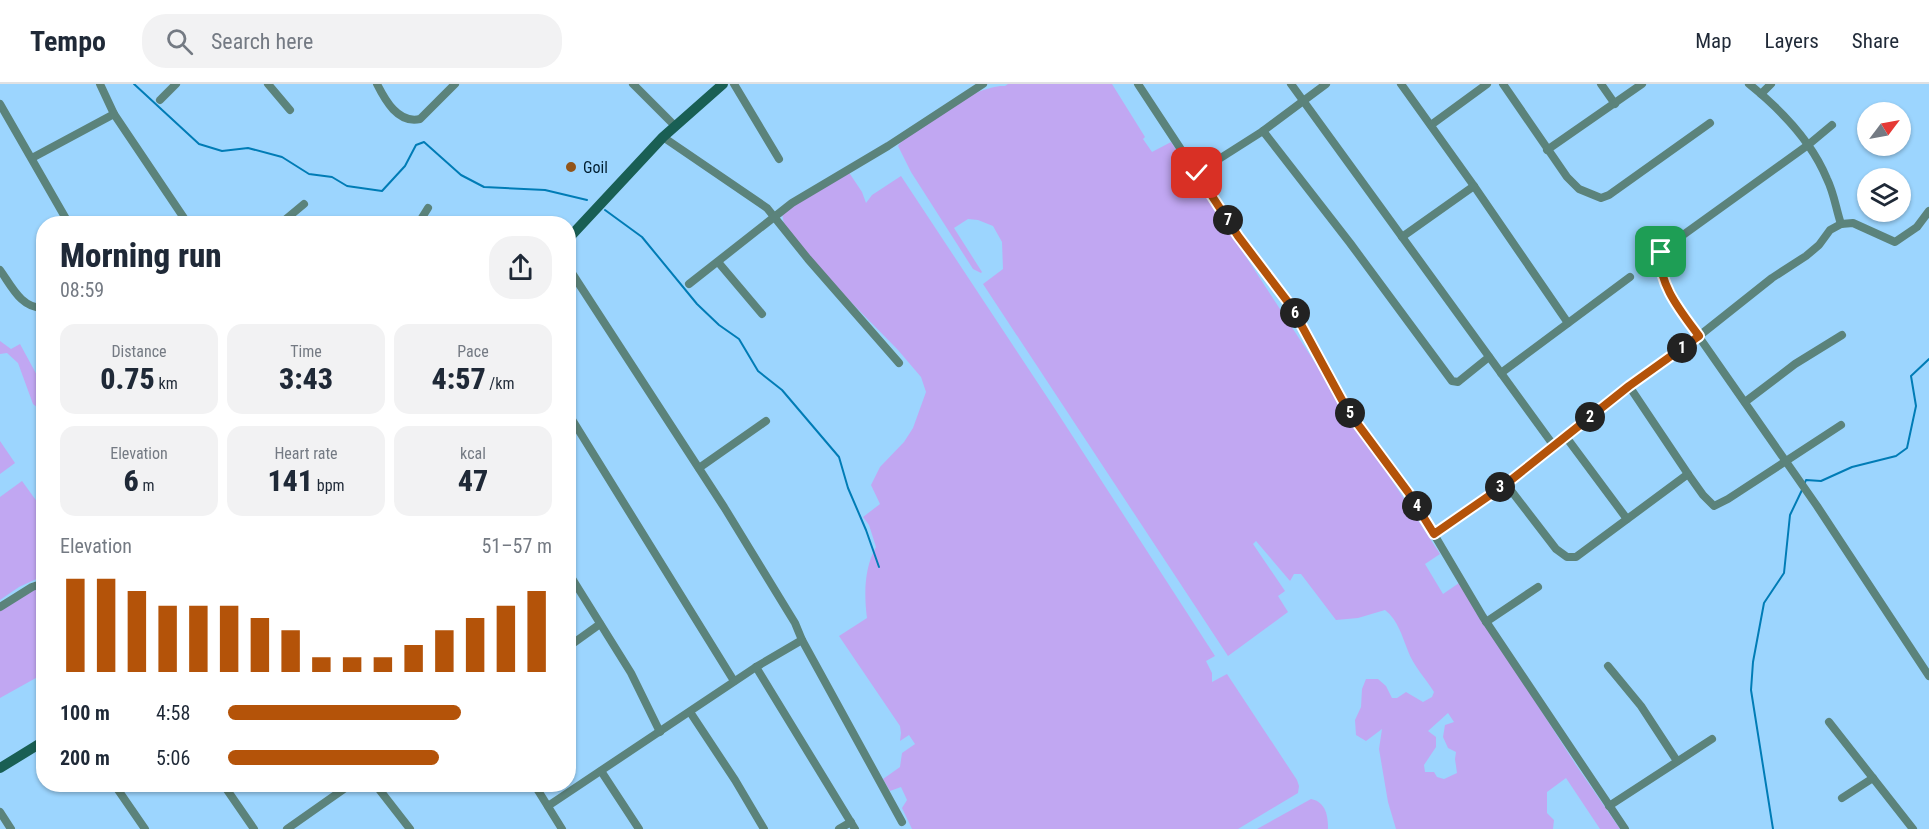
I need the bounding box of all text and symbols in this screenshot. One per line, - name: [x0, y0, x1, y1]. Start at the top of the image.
- search box: [142, 14, 562, 68]
- text: Tempo: [30, 25, 106, 58]
- icon: search: [163, 25, 196, 58]
- text: Search here: [211, 29, 313, 54]
- text: Map: [1695, 29, 1732, 53]
- text: Layers: [1765, 29, 1819, 53]
- text: Share: [1852, 29, 1899, 53]
- north arrow: [1857, 102, 1911, 156]
- map controls: [1857, 102, 1911, 222]
- pin: [1171, 147, 1222, 198]
- icon: check: [1180, 156, 1213, 189]
- place label: Goil: [583, 158, 608, 177]
- marker: Goil: [564, 160, 578, 174]
- button: layers: [1857, 168, 1911, 222]
- pin: 7: [1213, 205, 1243, 235]
- text: 7: [1224, 210, 1232, 229]
- pin: [1635, 226, 1686, 277]
- icon: arrive: [1644, 235, 1677, 268]
- text: Morning run: [60, 236, 222, 275]
- button: share: [489, 236, 552, 299]
- text: 08:59: [60, 278, 104, 302]
- pin: 6: [1280, 298, 1310, 328]
- text: 6: [1291, 303, 1299, 322]
- pin: 1: [1667, 333, 1697, 363]
- text: 1: [1678, 338, 1686, 357]
- text: Distance: [111, 342, 167, 361]
- text: Time: [290, 342, 322, 361]
- text: Pace: [457, 342, 489, 361]
- text: 0.75: [100, 361, 155, 396]
- text: 3:43: [279, 361, 333, 396]
- text: 4:57: [431, 361, 486, 396]
- text: km: [155, 374, 178, 393]
- text: /km: [486, 374, 515, 393]
- pin: 5: [1335, 398, 1365, 428]
- pin: 2: [1575, 402, 1605, 432]
- text: 5: [1346, 403, 1354, 422]
- text: 2: [1586, 407, 1594, 426]
- text: Elevation: [110, 444, 168, 463]
- text: Heart rate: [274, 444, 338, 463]
- text: kcal: [460, 444, 486, 463]
- text: 6: [124, 463, 139, 498]
- text: 141: [267, 463, 313, 498]
- text: 47: [458, 463, 488, 498]
- pin: 3: [1485, 472, 1515, 502]
- text: m: [139, 476, 154, 495]
- text: bpm: [313, 476, 345, 495]
- text: 3: [1496, 477, 1504, 496]
- pin: 4: [1402, 491, 1432, 521]
- text: 4: [1413, 496, 1421, 515]
- text: Elevation: [60, 534, 132, 558]
- text: 51–57 m: [481, 534, 552, 558]
- text: 100 m: [60, 701, 110, 725]
- text: 4:58: [156, 701, 190, 725]
- text: 200 m: [60, 746, 110, 770]
- text: 5:06: [156, 746, 190, 770]

